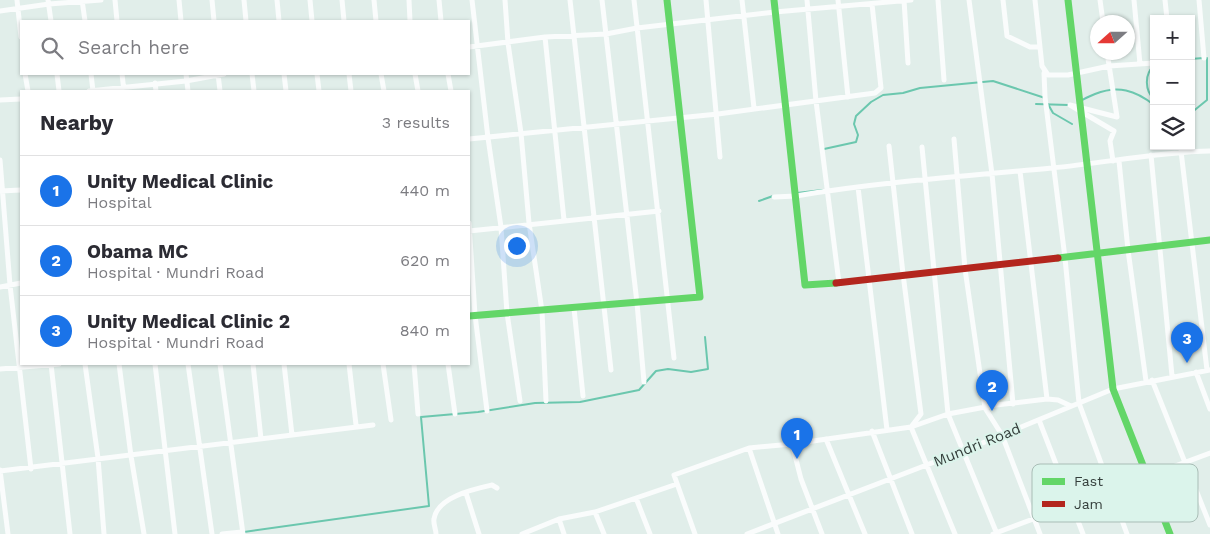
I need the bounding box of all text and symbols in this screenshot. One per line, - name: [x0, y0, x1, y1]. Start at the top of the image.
- north arrow: [1090, 15, 1135, 60]
- map controls: [1150, 15, 1195, 150]
- button: +: [1150, 15, 1195, 60]
- search box: [20, 20, 470, 75]
- icon: search: [38, 34, 66, 62]
- text: Search here: [78, 36, 189, 59]
- button: −: [1150, 60, 1195, 105]
- button: layers: [1150, 105, 1195, 150]
- text: Nearby: [40, 110, 113, 135]
- text: 3 results: [382, 113, 450, 132]
- text: Unity Medical Clinic: [87, 170, 273, 193]
- text: 1: [53, 181, 59, 200]
- text: 440 m: [400, 181, 450, 200]
- text: Hospital: [87, 193, 152, 212]
- your location: [504, 233, 530, 259]
- text: Obama MC: [87, 240, 188, 263]
- text: 2: [51, 251, 61, 270]
- text: 620 m: [400, 251, 450, 270]
- text: Hospital · Mundri Road: [87, 263, 264, 282]
- text: Unity Medical Clinic 2: [87, 310, 290, 333]
- text: 3: [51, 321, 61, 340]
- text: 840 m: [400, 321, 450, 340]
- pin: 3: [1171, 322, 1203, 363]
- text: Hospital · Mundri Road: [87, 333, 264, 352]
- pin: 2: [976, 370, 1008, 411]
- pin: 1: [781, 418, 813, 459]
- street label: Mundri Road: [931, 419, 1023, 471]
- legend: [1032, 464, 1198, 522]
- text: Fast: [1074, 473, 1103, 489]
- text: Jam: [1074, 496, 1103, 512]

